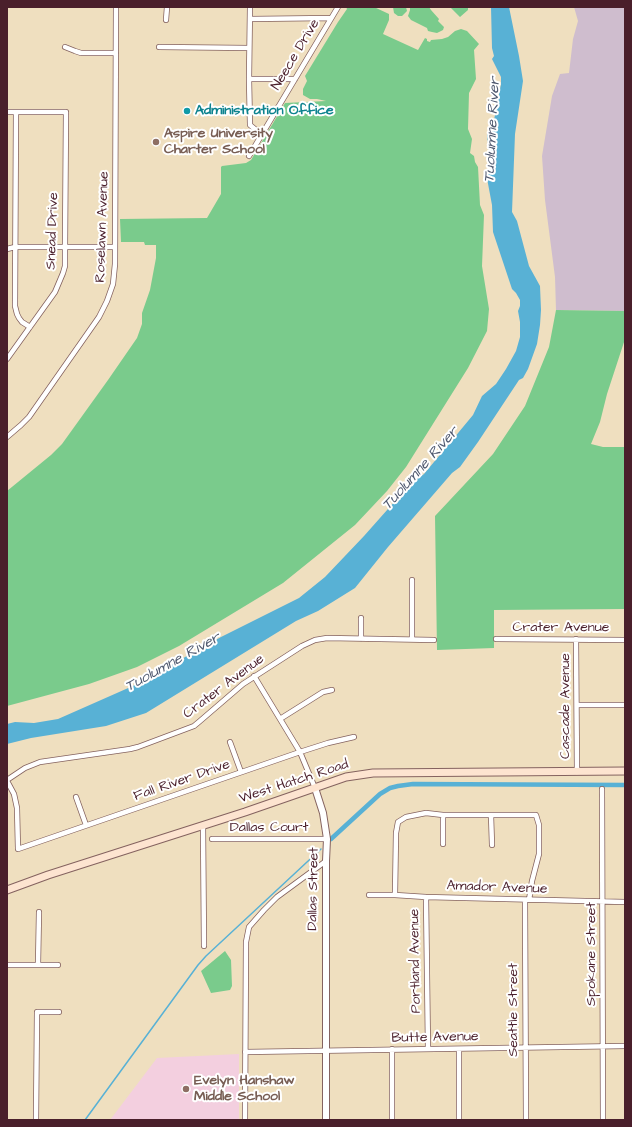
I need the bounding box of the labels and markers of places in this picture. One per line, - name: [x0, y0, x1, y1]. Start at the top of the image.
- place label: Administration Office: [195, 103, 334, 119]
- marker: Administration Office: [182, 106, 192, 116]
- place label: Aspire University Charter School: [164, 126, 273, 158]
- marker: Aspire University Charter School: [151, 137, 161, 147]
- place label: Evelyn Hanshaw Middle School: [194, 1073, 295, 1106]
- marker: Evelyn Hanshaw Middle School: [181, 1084, 191, 1094]

